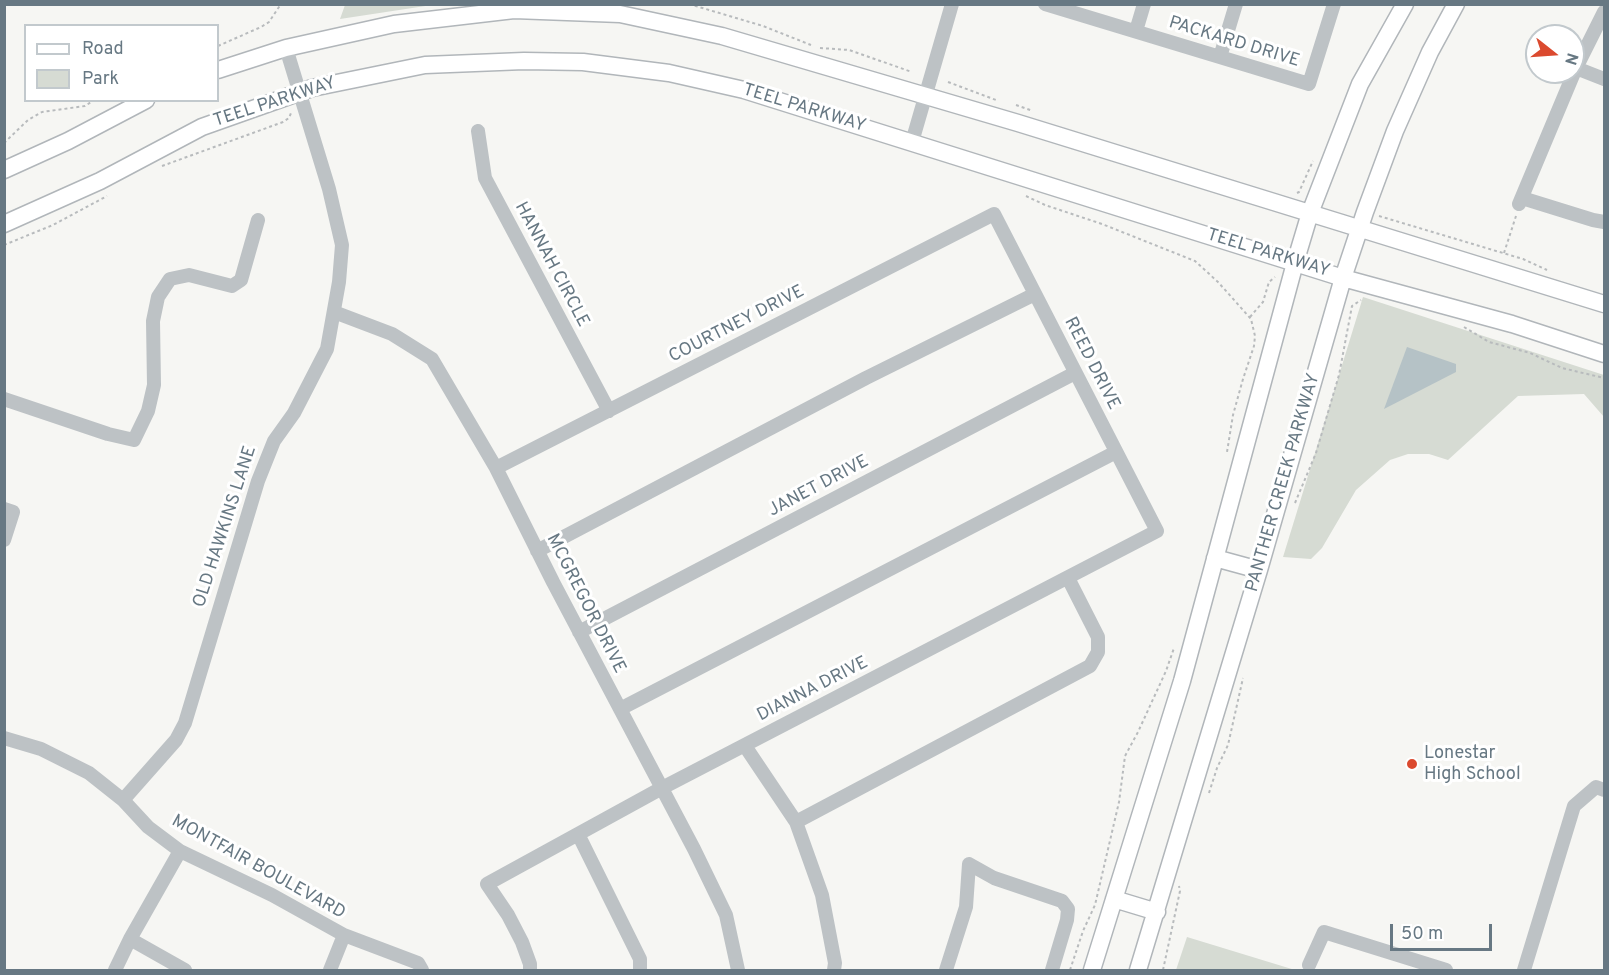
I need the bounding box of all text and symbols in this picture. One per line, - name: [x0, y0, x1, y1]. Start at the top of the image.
- street label: PACKARD DRIVE: [1166, 13, 1302, 73]
- legend: [24, 24, 219, 102]
- north arrow: [1525, 24, 1585, 84]
- text: Road: [82, 38, 124, 61]
- text: N: [1559, 50, 1582, 67]
- text: Park: [82, 68, 119, 91]
- street label: TEEL PARKWAY: [211, 73, 339, 133]
- street label: TEEL PARKWAY: [740, 80, 868, 138]
- street label: HANNAH CIRCLE: [509, 199, 593, 331]
- street label: TEEL PARKWAY: [1204, 225, 1332, 283]
- street label: COURTNEY DRIVE: [666, 282, 808, 368]
- street label: REED DRIVE: [1058, 314, 1124, 414]
- street label: PANTHER CREEK PARKWAY: [1242, 371, 1326, 595]
- street label: OLD HAWKINS LANE: [190, 444, 262, 610]
- street label: JANET DRIVE: [765, 452, 873, 522]
- street label: MCGREGOR DRIVE: [541, 531, 629, 677]
- street label: DIANNA DRIVE: [754, 653, 872, 727]
- place label: Lonestar High School: [1424, 743, 1521, 786]
- marker: Lonestar High School: [1405, 757, 1419, 771]
- street label: MONTFAIR BOULEVARD: [167, 811, 349, 925]
- scale bar: [1393, 912, 1495, 950]
- text: 50 m: [1401, 923, 1443, 946]

